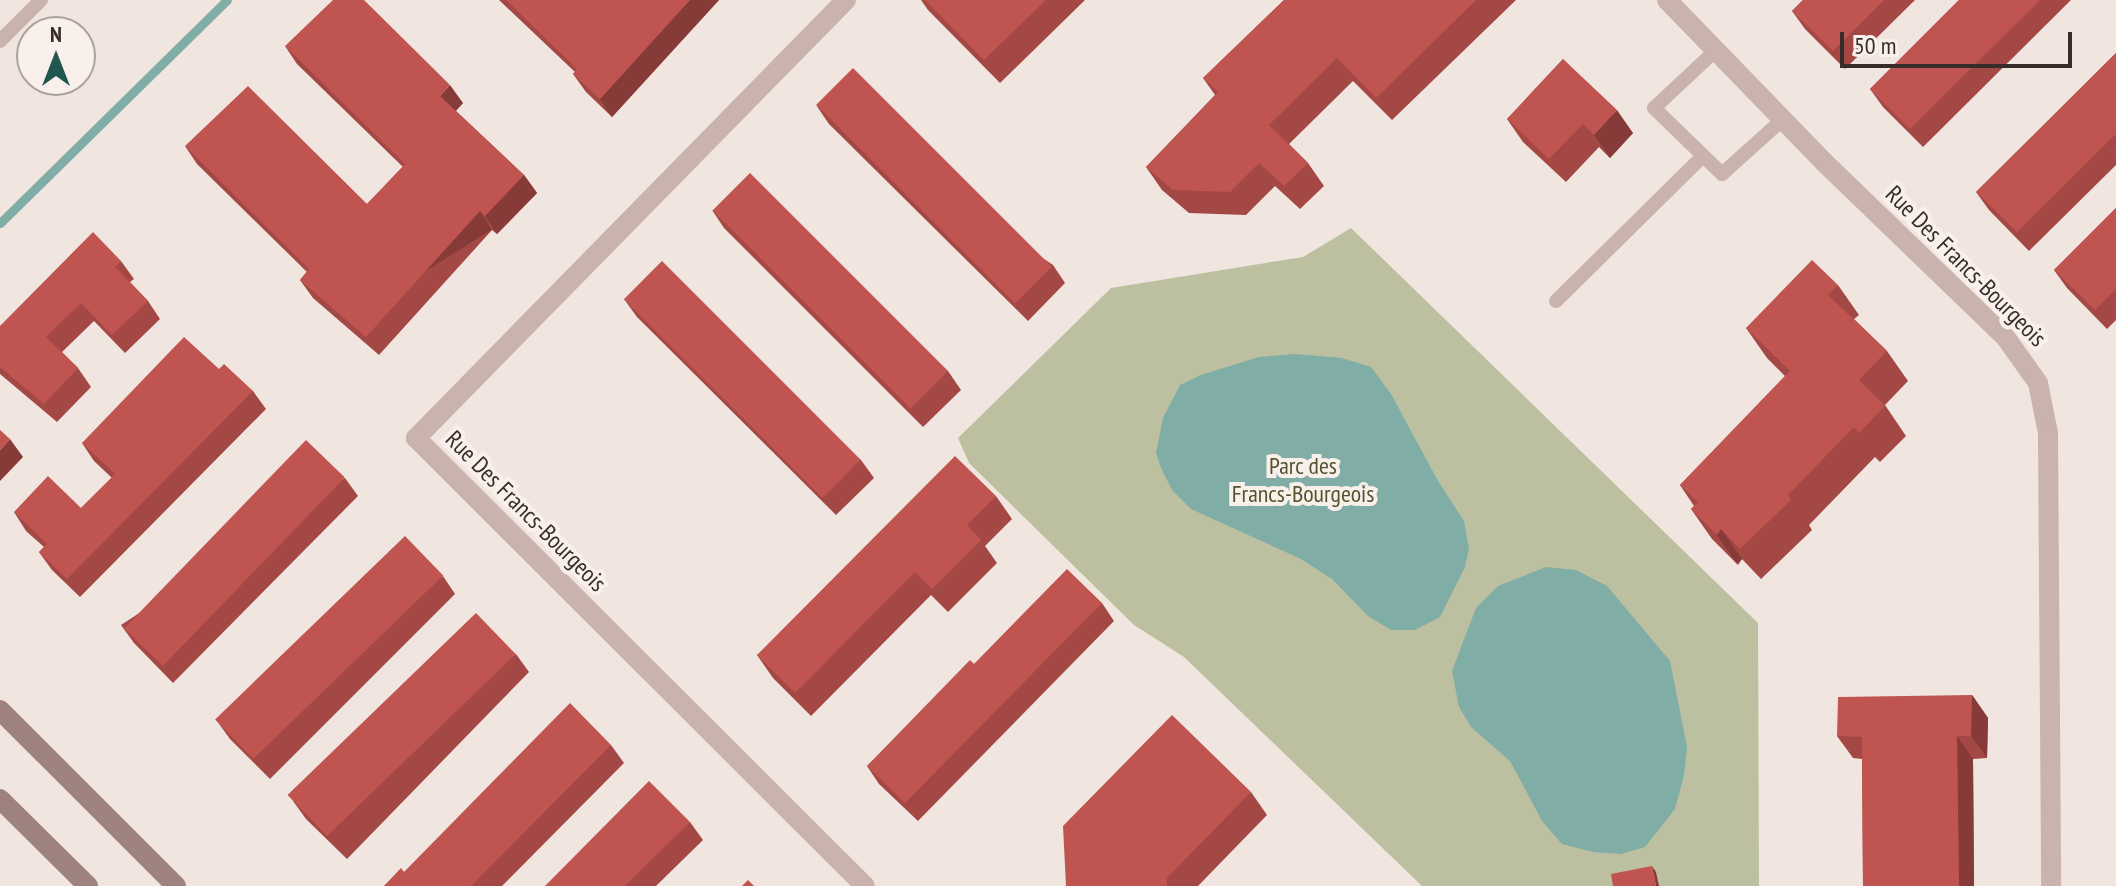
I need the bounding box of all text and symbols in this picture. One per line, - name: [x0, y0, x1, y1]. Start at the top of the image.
- north arrow: [16, 16, 96, 96]
- scale bar: [1844, 16, 2076, 66]
- text: N: [50, 20, 62, 48]
- text: 50 m: [1854, 30, 1896, 61]
- street label: Rue Des Francs-Bourgeois: [1880, 180, 2052, 352]
- street label: Rue Des Francs-Bourgeois: [440, 425, 612, 597]
- park label: Parc des Francs-Bourgeois: [1232, 452, 1374, 508]

